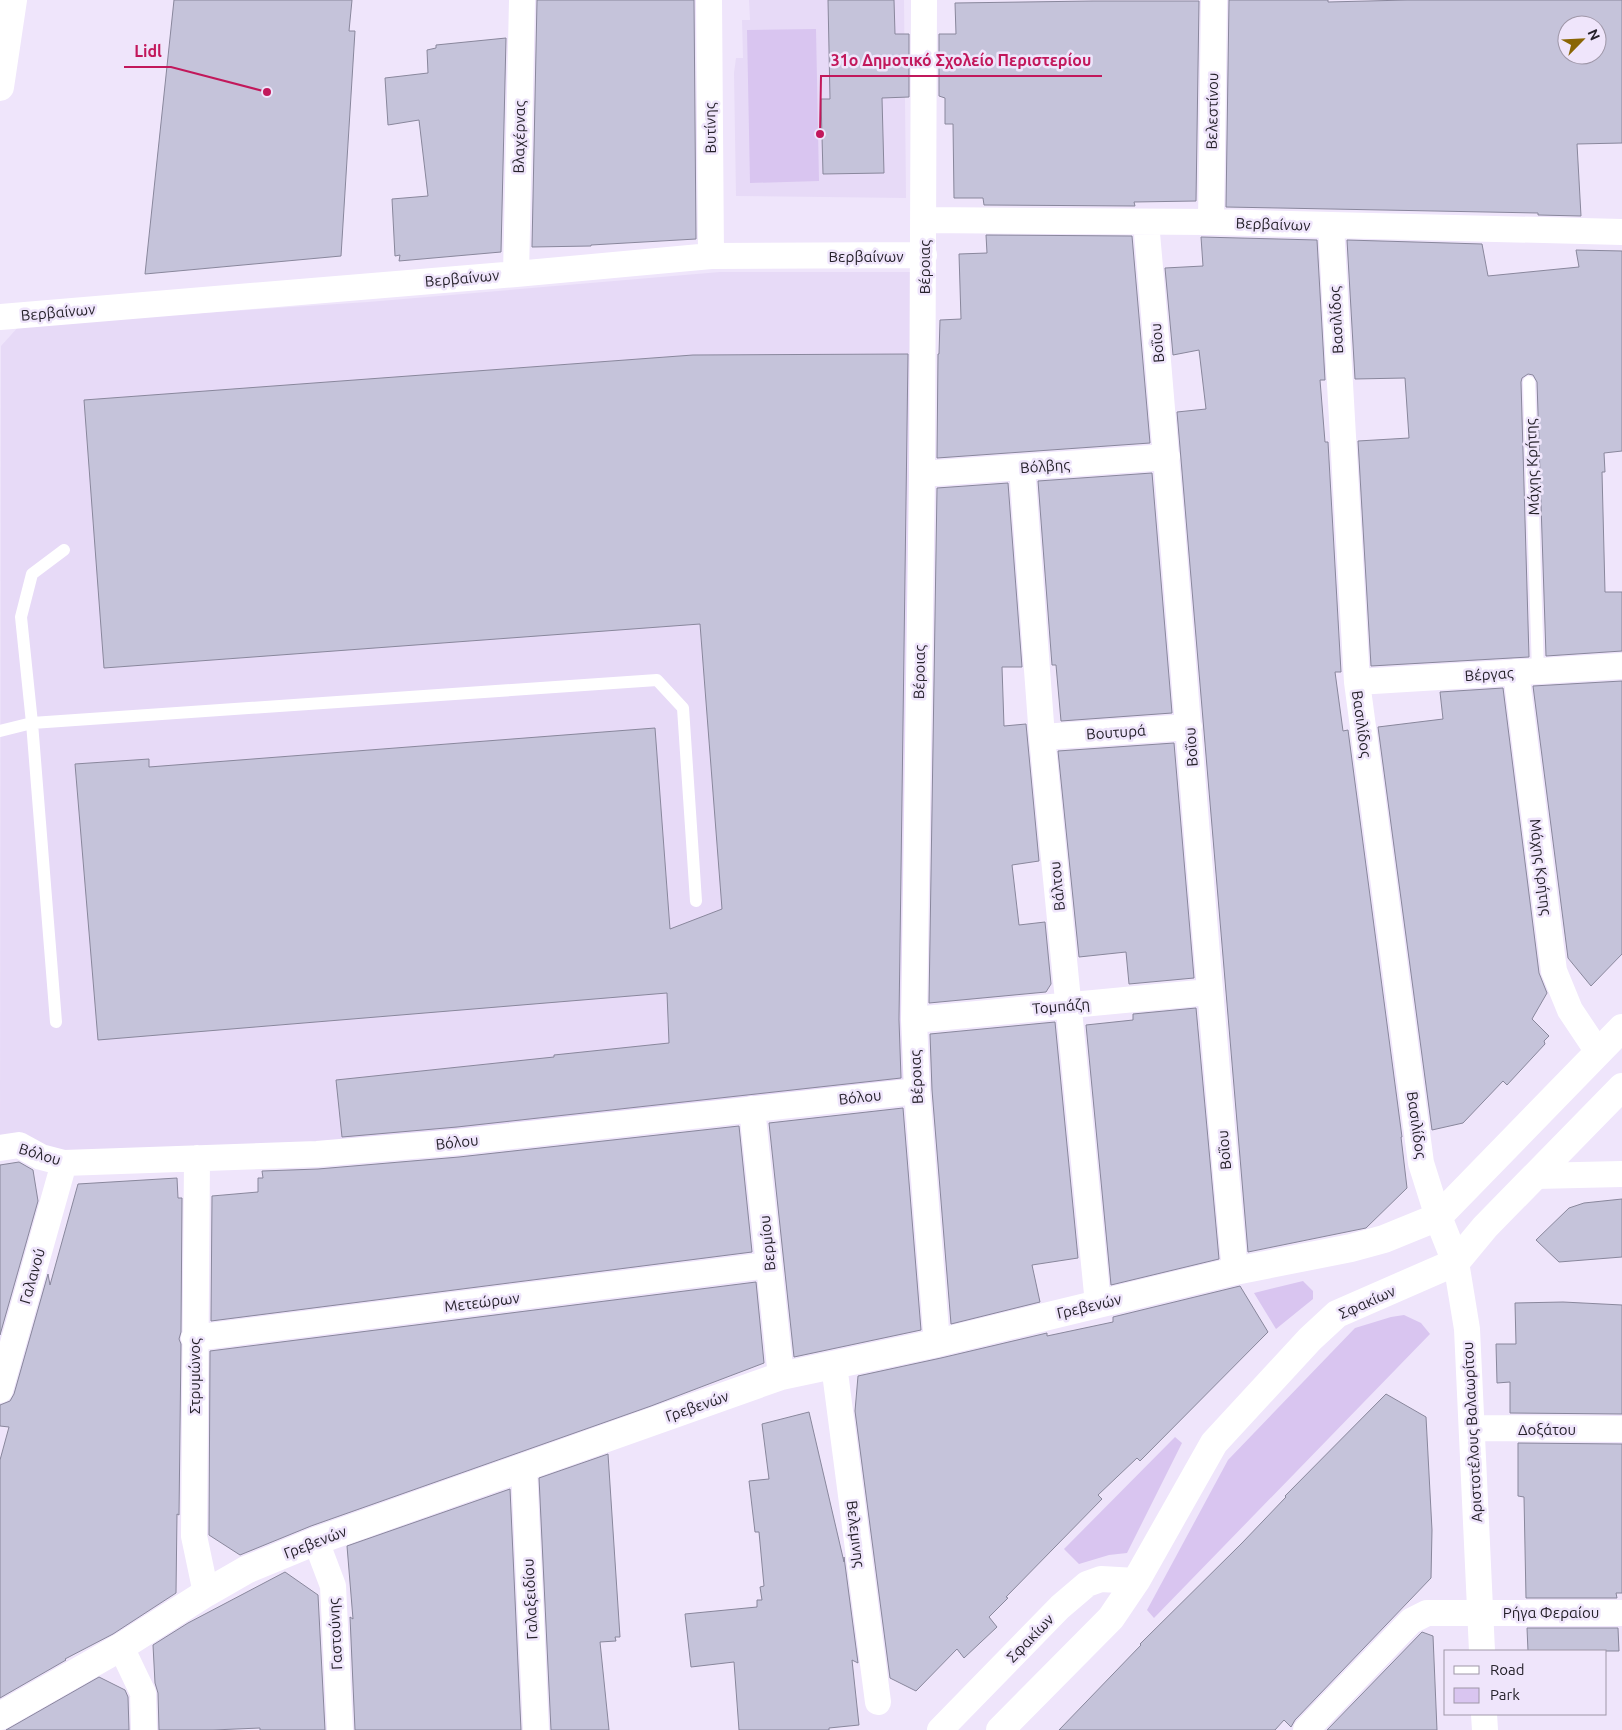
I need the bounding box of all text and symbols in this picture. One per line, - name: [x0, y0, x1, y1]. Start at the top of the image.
- north arrow: [1557, 15, 1607, 65]
- text: N: [1584, 27, 1603, 43]
- callout: Lidl: [124, 36, 171, 67]
- text: Lidl: [134, 42, 162, 60]
- callout: 31ο Δημοτικό Σχολείο Περιστερίου: [821, 45, 1102, 76]
- text: 31ο Δημοτικό Σχολείο Περιστερίου: [831, 51, 1091, 69]
- street label: Βελεστίνου: [1203, 73, 1221, 149]
- street label: Βλαχέρνας: [510, 100, 528, 174]
- street label: Βυτίνης: [701, 102, 719, 154]
- street label: Βερβαίνων: [1235, 214, 1311, 234]
- street label: Βέροιας: [916, 240, 933, 294]
- street label: Βερβαίνων: [829, 248, 903, 265]
- street label: Βερβαίνων: [424, 266, 500, 290]
- street label: Βασιλίδος: [1326, 286, 1346, 354]
- street label: Βερβαίνων: [20, 300, 96, 324]
- street label: Βοΐου: [1147, 323, 1167, 363]
- street label: Μάχης Κρήτης: [1522, 418, 1542, 516]
- street label: Βόλβης: [1019, 456, 1071, 476]
- street label: Βέροιας: [910, 645, 928, 699]
- street label: Βέργας: [1464, 664, 1514, 684]
- street label: Βασιλίδος: [1349, 689, 1375, 759]
- street label: Βουτυρά: [1086, 721, 1146, 743]
- street label: Βοΐου: [1181, 727, 1201, 767]
- street label: Μάχης Κρήτης: [1527, 818, 1555, 916]
- street label: Βάλτου: [1046, 860, 1068, 912]
- street label: Τομπάζη: [1032, 995, 1090, 1017]
- street label: Βέροιας: [906, 1049, 926, 1105]
- street label: Βόλου: [838, 1086, 882, 1108]
- street label: Βασιλίδος: [1404, 1090, 1430, 1160]
- street label: Βοΐου: [1214, 1130, 1234, 1170]
- street label: Βόλου: [435, 1131, 479, 1153]
- street label: Βόλου: [17, 1140, 63, 1168]
- street label: Βερμίου: [756, 1214, 778, 1272]
- street label: Γαλανού: [16, 1246, 48, 1306]
- street label: Σφακίων: [1336, 1282, 1398, 1322]
- street label: Μετεώρων: [443, 1289, 521, 1315]
- street label: Γρεβενών: [1055, 1290, 1123, 1322]
- street label: Στρυμώνος: [186, 1338, 203, 1414]
- street label: Αριστοτέλους Βαλαωρίτου: [1459, 1341, 1485, 1523]
- street label: Γρεβενών: [663, 1387, 731, 1425]
- street label: Δοξάτου: [1518, 1421, 1576, 1438]
- street label: Βελεμινης: [843, 1500, 869, 1569]
- street label: Γρεβενών: [281, 1522, 349, 1562]
- street label: Γαλαξειδίου: [519, 1558, 541, 1640]
- street label: Γαστούνης: [325, 1598, 345, 1670]
- street label: Ρήγα Φεραίου: [1503, 1604, 1599, 1621]
- street label: Σφακίων: [1003, 1611, 1057, 1665]
- legend: [1444, 1650, 1607, 1715]
- text: Road: [1490, 1661, 1525, 1678]
- text: Park: [1490, 1686, 1520, 1703]

